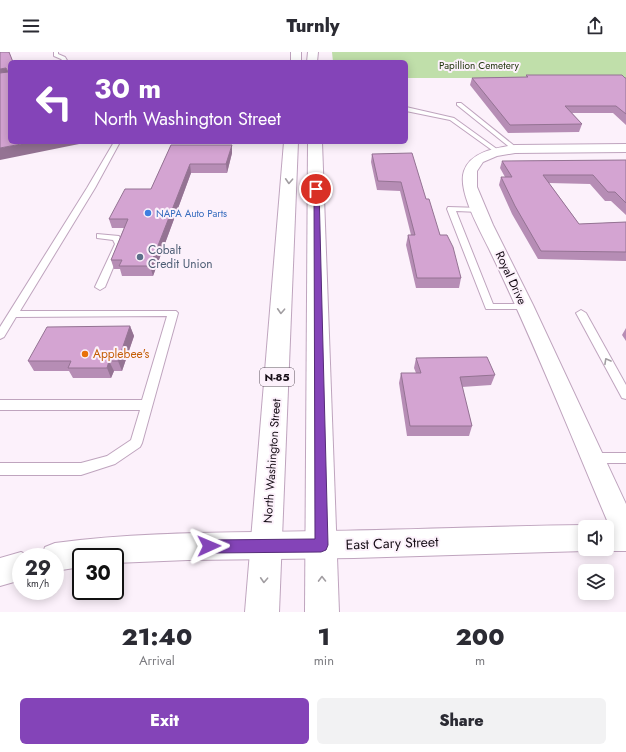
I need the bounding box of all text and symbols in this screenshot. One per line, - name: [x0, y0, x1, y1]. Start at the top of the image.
- text: Turnly: [286, 13, 340, 39]
- icon: menu: [20, 15, 42, 37]
- icon: share: [584, 15, 606, 37]
- park label: Papillion Cemetery: [439, 58, 520, 73]
- text: 30 m: [94, 68, 161, 109]
- icon: left: [28, 76, 80, 128]
- text: North Washington Street: [94, 106, 281, 132]
- pin: [299, 172, 333, 206]
- one-way arrow: [284, 178, 293, 184]
- icon: arrive: [305, 178, 327, 200]
- place label: NAPA Auto Parts: [156, 206, 227, 221]
- marker: NAPA Auto Parts: [143, 208, 153, 218]
- place label: Cobalt Credit Union: [148, 241, 213, 273]
- street label: Royal Drive: [491, 248, 531, 308]
- marker: Cobalt Credit Union: [135, 252, 145, 262]
- one-way arrow: [277, 308, 285, 314]
- place label: Applebee's: [93, 345, 150, 363]
- marker: Applebee's: [80, 349, 90, 359]
- one-way arrow: [605, 358, 612, 365]
- road number: N-85: [260, 368, 294, 386]
- street label: North Washington Street: [259, 398, 285, 524]
- map controls: [578, 520, 614, 600]
- button: sound: [578, 520, 614, 556]
- position arrow: [188, 525, 230, 567]
- street label: East Cary Street: [345, 531, 439, 555]
- speed limit sign: 30: [72, 548, 124, 600]
- text: 29: [25, 554, 51, 583]
- button: layers: [578, 564, 614, 600]
- text: km/h: [27, 576, 49, 591]
- one-way arrow: [317, 576, 326, 582]
- one-way arrow: [260, 577, 269, 583]
- text: 21:40: [121, 619, 192, 654]
- text: 1: [318, 619, 330, 654]
- text: 200: [456, 619, 505, 654]
- text: Arrival: [139, 651, 175, 670]
- text: min: [314, 651, 334, 670]
- text: m: [475, 651, 485, 670]
- button: Exit: [20, 698, 309, 744]
- button: Share: [317, 698, 606, 744]

